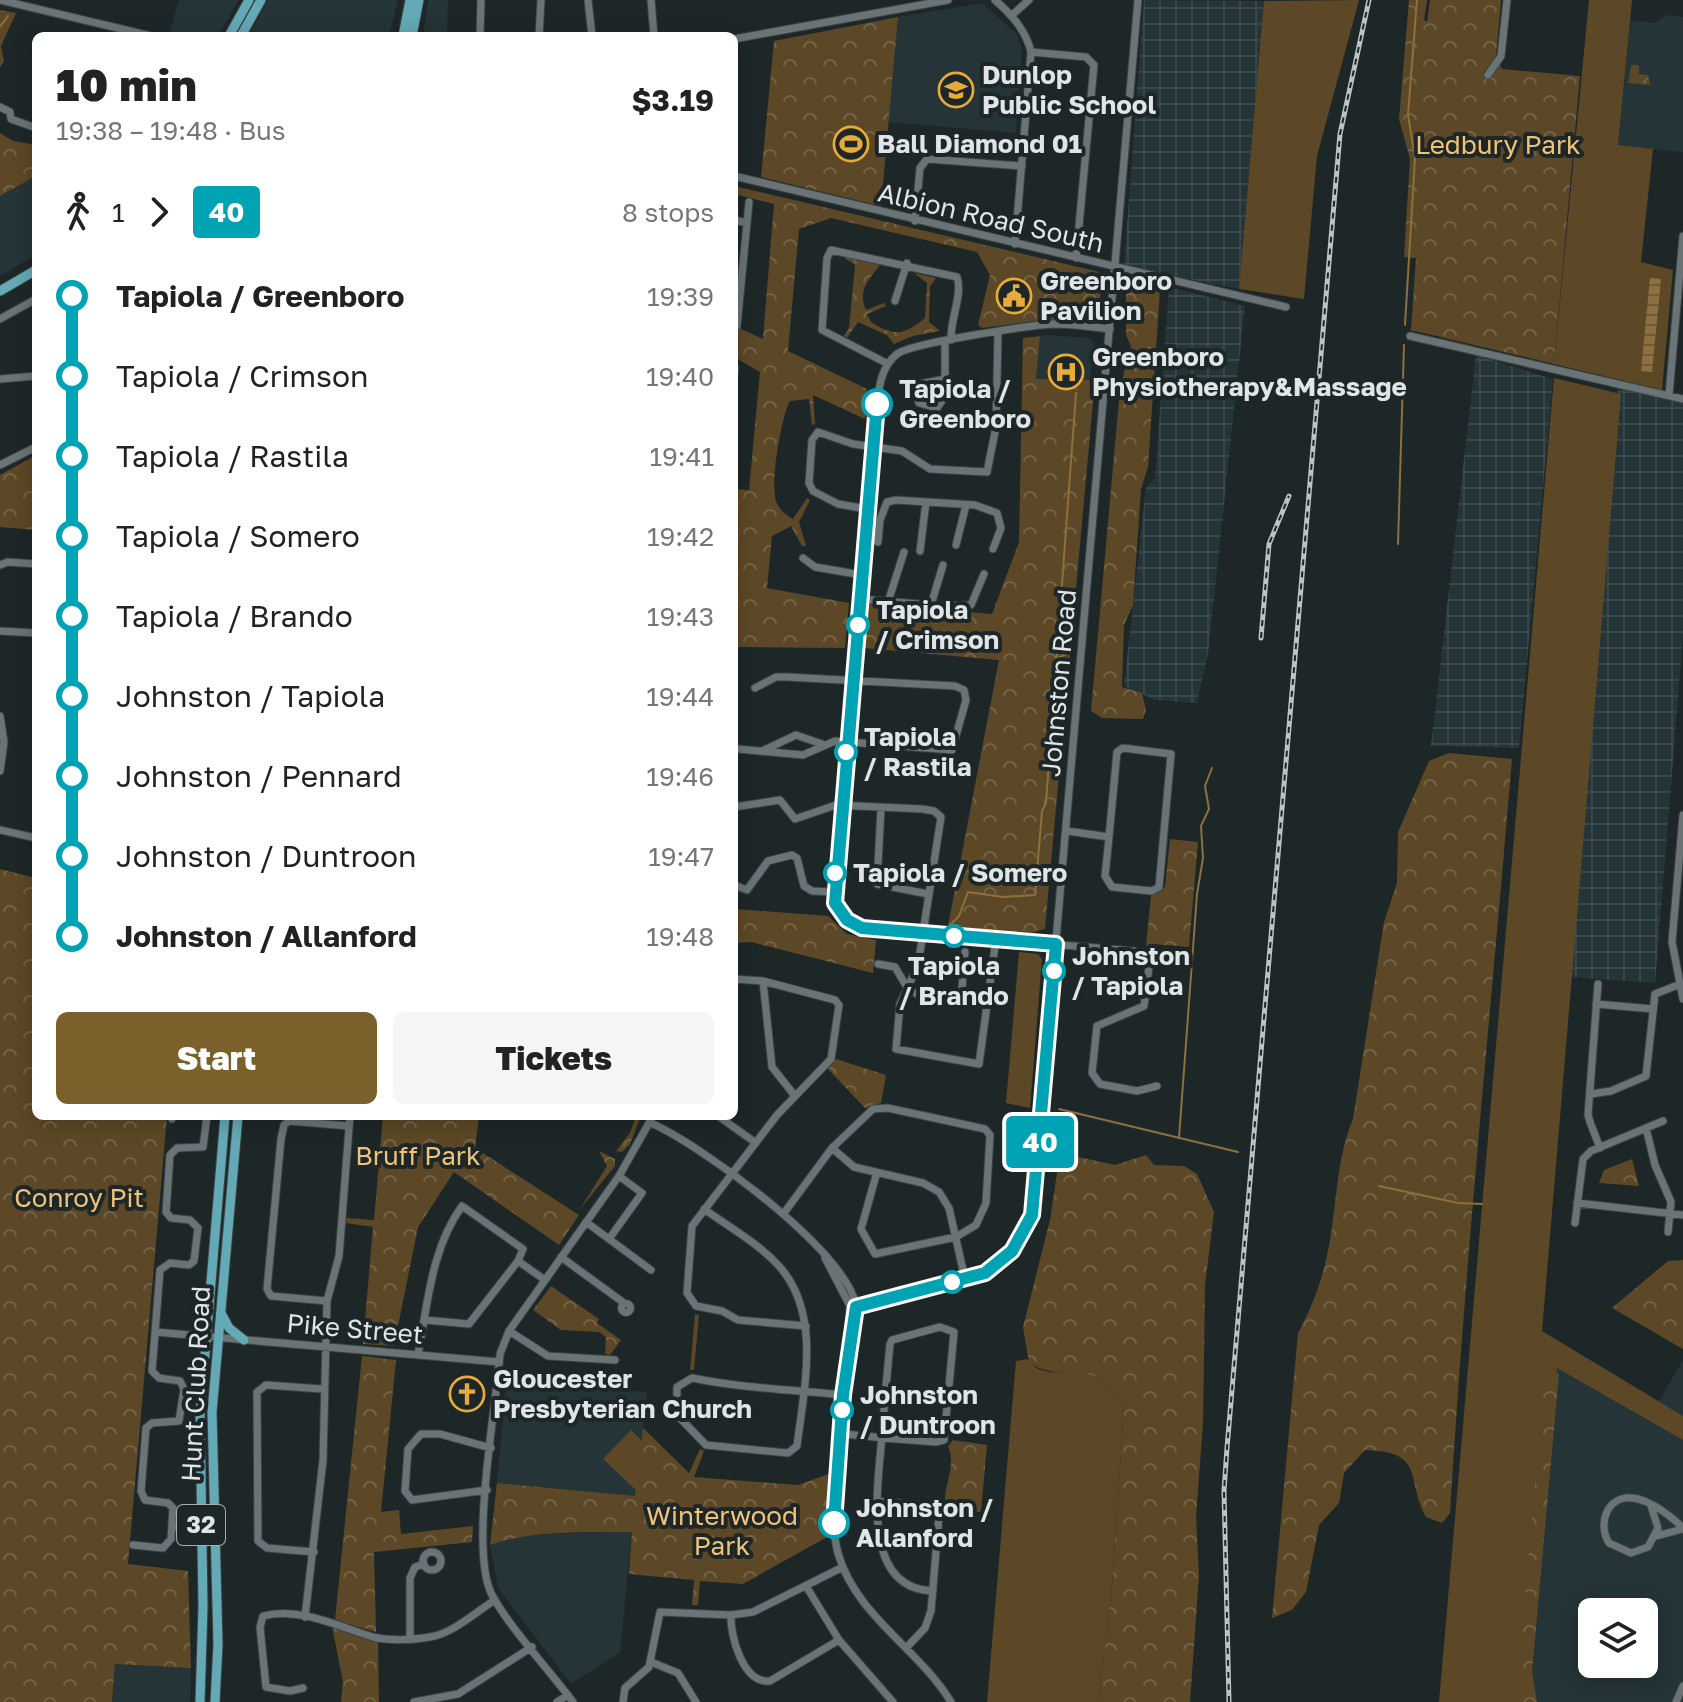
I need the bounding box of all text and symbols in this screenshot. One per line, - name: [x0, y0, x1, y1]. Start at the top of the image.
- text: 10 min: [56, 58, 197, 111]
- place label: Dunlop Public School: [982, 59, 1156, 120]
- school or university icon: Dunlop Public School: [937, 71, 975, 109]
- text: $3.19: [632, 82, 714, 118]
- text: 19:38 – 19:48 · Bus: [56, 115, 286, 146]
- sports icon: Ball Diamond 01: [832, 125, 870, 163]
- place label: Ball Diamond 01: [877, 128, 1082, 159]
- park label: Ledbury Park: [1415, 129, 1581, 160]
- street label: Albion Road South: [875, 176, 1107, 259]
- icon: walk: [56, 190, 100, 234]
- icon: forward: [137, 190, 181, 234]
- text: 40: [209, 195, 244, 228]
- text: 1: [112, 197, 125, 228]
- text: 8 stops: [622, 197, 714, 228]
- place label: Greenboro Pavilion: [1040, 265, 1172, 326]
- public building icon: Greenboro Pavilion: [995, 277, 1033, 315]
- text: Tapiola / Greenboro: [116, 278, 405, 314]
- text: 19:39: [647, 281, 714, 312]
- place label: Greenboro Physiotherapy&Massage: [1092, 341, 1407, 402]
- hospital icon: Greenboro Physiotherapy&Massage: [1047, 353, 1085, 391]
- text: Tapiola / Crimson: [116, 358, 368, 394]
- text: 19:40: [646, 361, 714, 392]
- place label: Tapiola / Greenboro: [899, 373, 1031, 434]
- marker: Tapiola / Greenboro: [862, 389, 892, 419]
- text: Tapiola / Rastila: [116, 438, 349, 474]
- text: 19:41: [649, 441, 714, 472]
- text: Tapiola / Somero: [116, 518, 360, 554]
- text: 19:42: [647, 521, 714, 552]
- street label: Johnston Road: [1035, 588, 1082, 778]
- place label: Tapiola / Crimson: [876, 594, 999, 655]
- text: Tapiola / Brando: [116, 598, 353, 634]
- text: 19:43: [647, 601, 714, 632]
- marker: Tapiola / Crimson: [847, 614, 869, 636]
- text: Johnston / Tapiola: [116, 678, 385, 714]
- text: 19:44: [646, 681, 714, 712]
- place label: Tapiola / Rastila: [864, 721, 972, 782]
- marker: Tapiola / Rastila: [835, 741, 857, 763]
- text: Johnston / Pennard: [116, 758, 402, 794]
- text: 19:46: [646, 761, 714, 792]
- text: Johnston / Duntroon: [116, 838, 416, 874]
- text: 19:47: [648, 841, 714, 872]
- place label: Tapiola / Somero: [853, 857, 1067, 888]
- marker: Tapiola / Somero: [824, 862, 846, 884]
- text: Johnston / Allanford: [116, 918, 417, 954]
- text: 19:48: [646, 921, 714, 952]
- marker: Tapiola / Brando: [943, 925, 965, 947]
- place label: Johnston / Tapiola: [1072, 940, 1190, 1001]
- place label: Tapiola / Brando: [899, 950, 1009, 1011]
- marker: Johnston / Tapiola: [1043, 960, 1065, 982]
- button: Start: [56, 1012, 377, 1104]
- button: Tickets: [393, 1012, 714, 1104]
- line badge: 40: [1004, 1116, 1076, 1168]
- text: 40: [1022, 1125, 1058, 1158]
- park label: Bruff Park: [355, 1140, 481, 1171]
- park label: Conroy Pit: [14, 1182, 144, 1213]
- unlabelled marker: [941, 1271, 963, 1293]
- street label: Hunt Club Road: [175, 1285, 216, 1483]
- street label: Pike Street: [286, 1307, 424, 1350]
- place label: Gloucester Presbyterian Church: [493, 1363, 752, 1424]
- church icon: Gloucester Presbyterian Church: [448, 1375, 486, 1413]
- place label: Johnston / Duntroon: [860, 1379, 996, 1440]
- marker: Johnston / Duntroon: [831, 1399, 853, 1421]
- place label: Johnston / Allanford: [856, 1492, 994, 1553]
- park label: Winterwood Park: [646, 1500, 798, 1561]
- road number: 32: [177, 1505, 225, 1545]
- marker: Johnston / Allanford: [819, 1508, 849, 1538]
- map controls: [1578, 1598, 1658, 1678]
- button: layers: [1578, 1598, 1658, 1678]

